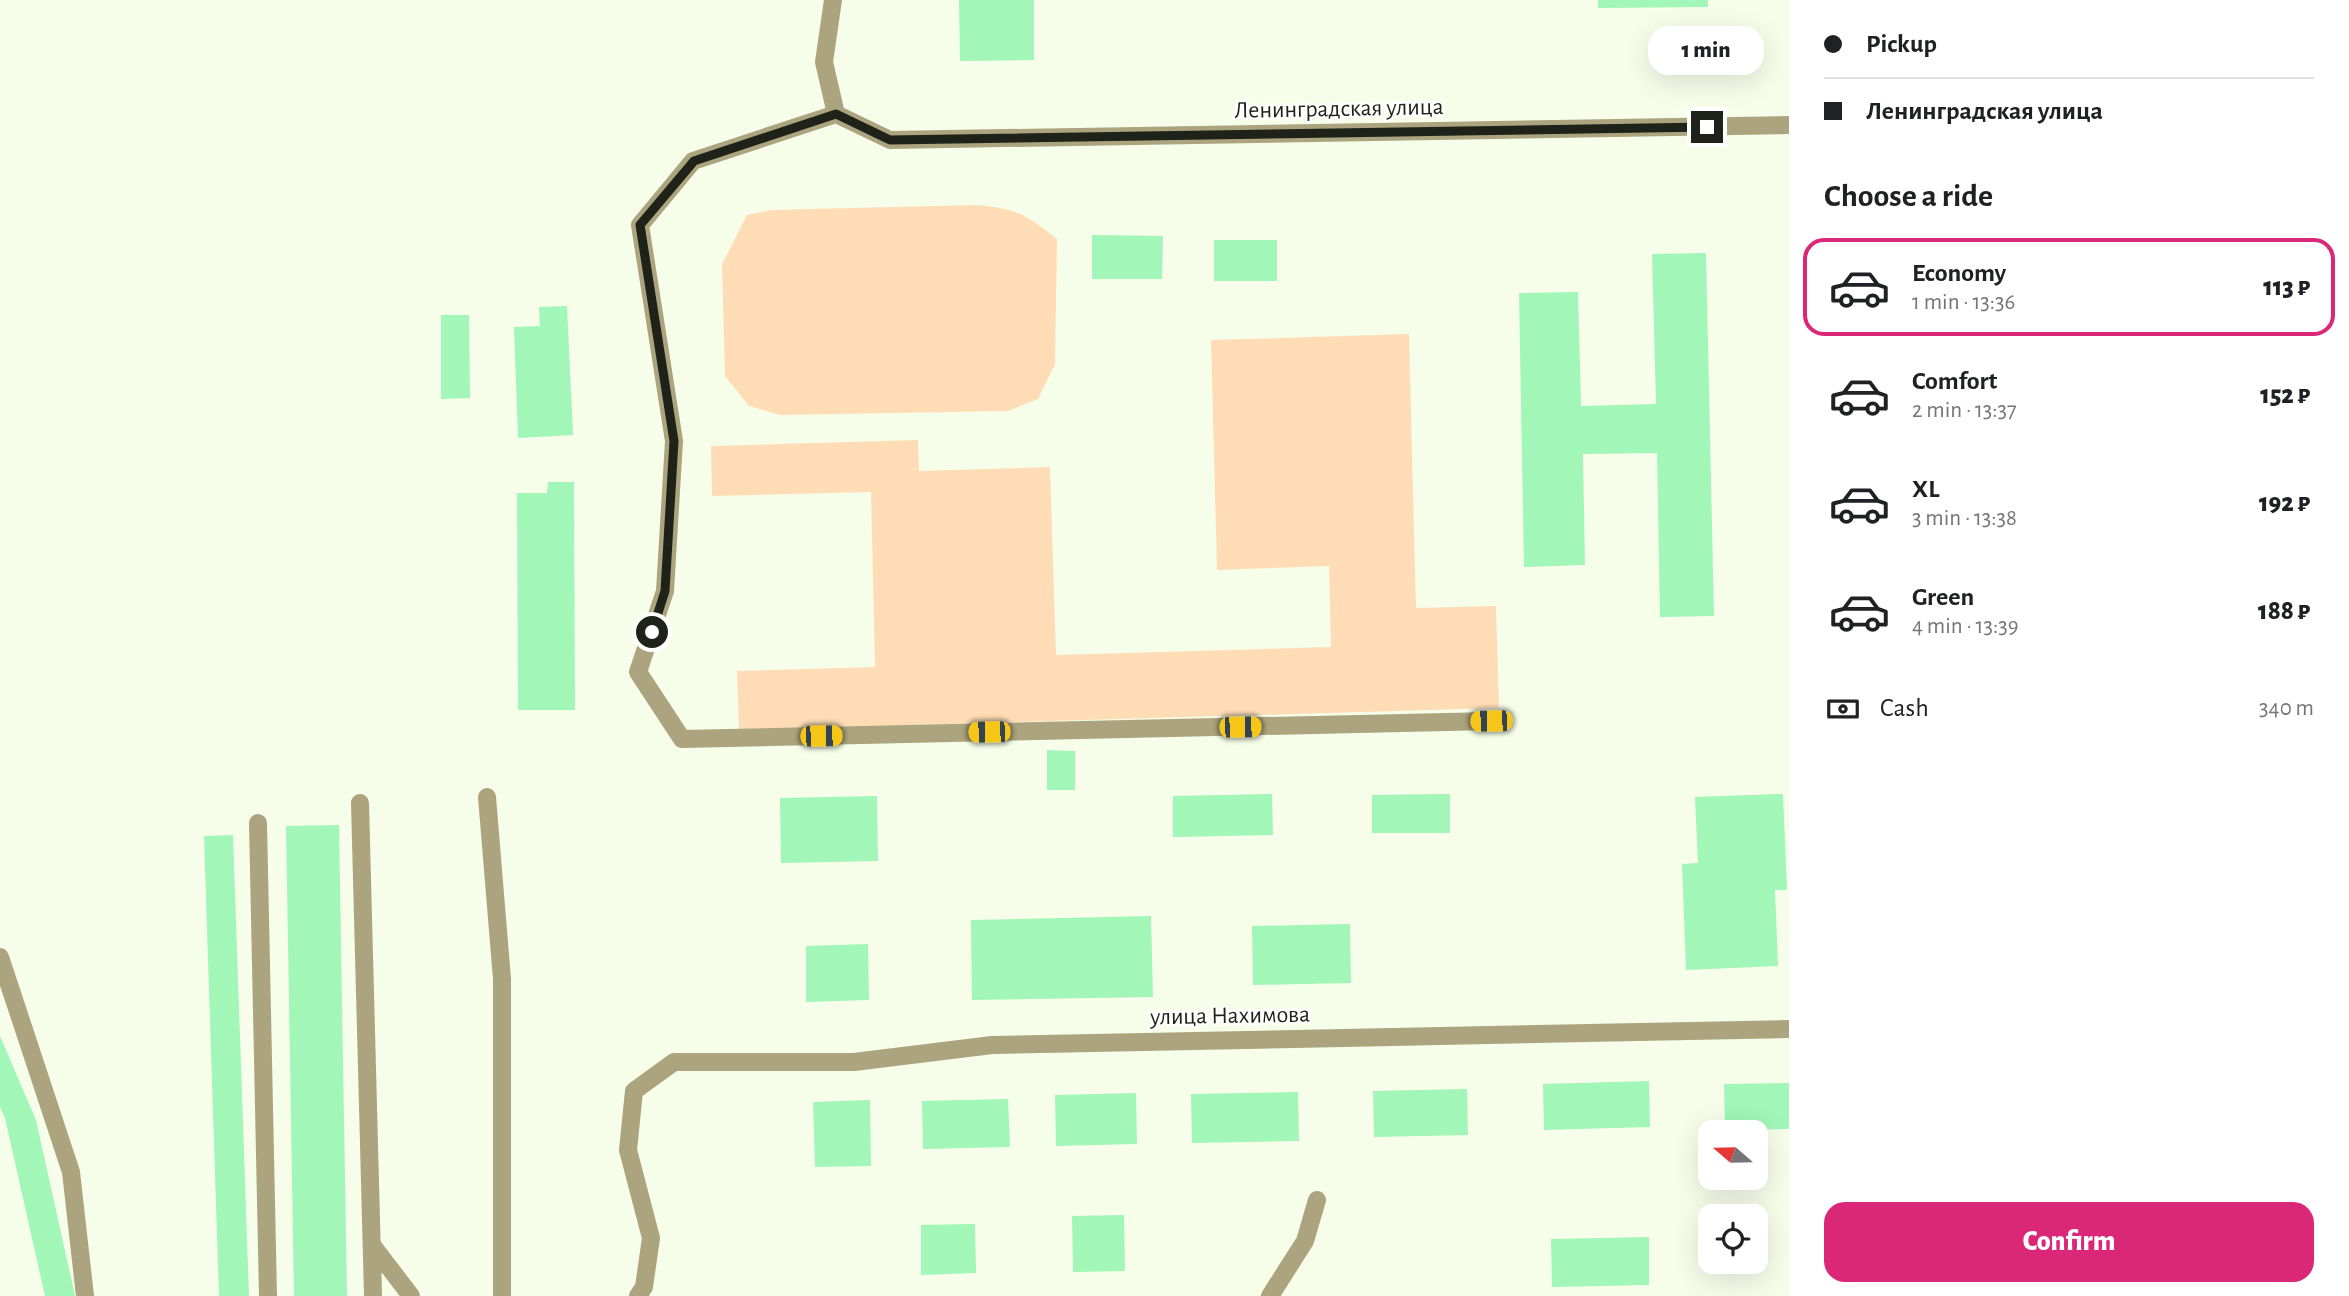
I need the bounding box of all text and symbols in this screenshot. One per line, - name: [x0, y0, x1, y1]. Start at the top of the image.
- callout: 1 min: [1649, 25, 1765, 74]
- text: Pickup: [1866, 31, 1937, 57]
- text: 1 min: [1682, 39, 1730, 62]
- street label: Ленинградская улица: [1234, 95, 1444, 123]
- text: Ленинградская улица: [1866, 98, 2103, 124]
- route end: [1691, 111, 1723, 143]
- text: Choose a ride: [1824, 180, 1993, 212]
- icon: car: [1828, 256, 1891, 319]
- text: Economy: [1912, 260, 2006, 286]
- text: 113 ₽: [2263, 274, 2310, 300]
- text: 1 min · 13:36: [1912, 291, 2015, 314]
- icon: car: [1828, 364, 1891, 427]
- text: Comfort: [1912, 368, 1997, 394]
- text: 152 ₽: [2260, 382, 2310, 408]
- text: 2 min · 13:37: [1912, 399, 2017, 422]
- icon: car: [1828, 472, 1891, 535]
- text: XL: [1912, 476, 1939, 502]
- text: 192 ₽: [2259, 490, 2310, 516]
- text: 3 min · 13:38: [1912, 507, 2017, 530]
- icon: car: [1828, 580, 1891, 643]
- text: Green: [1912, 584, 1974, 610]
- text: 188 ₽: [2258, 598, 2310, 624]
- text: 4 min · 13:39: [1912, 615, 2019, 638]
- route start: [636, 616, 668, 648]
- icon: cash: [1824, 690, 1862, 728]
- text: Cash: [1880, 695, 1929, 721]
- text: 340 m: [2259, 697, 2314, 720]
- car: [1470, 710, 1513, 732]
- car: [1219, 716, 1262, 738]
- car: [968, 721, 1011, 743]
- car: [800, 725, 843, 747]
- street label: улица Нахимова: [1149, 1003, 1310, 1029]
- north arrow: [1698, 1120, 1768, 1190]
- map controls: [1698, 1120, 1768, 1274]
- button: Confirm: [1824, 1202, 2314, 1282]
- button: locate: [1698, 1204, 1768, 1274]

